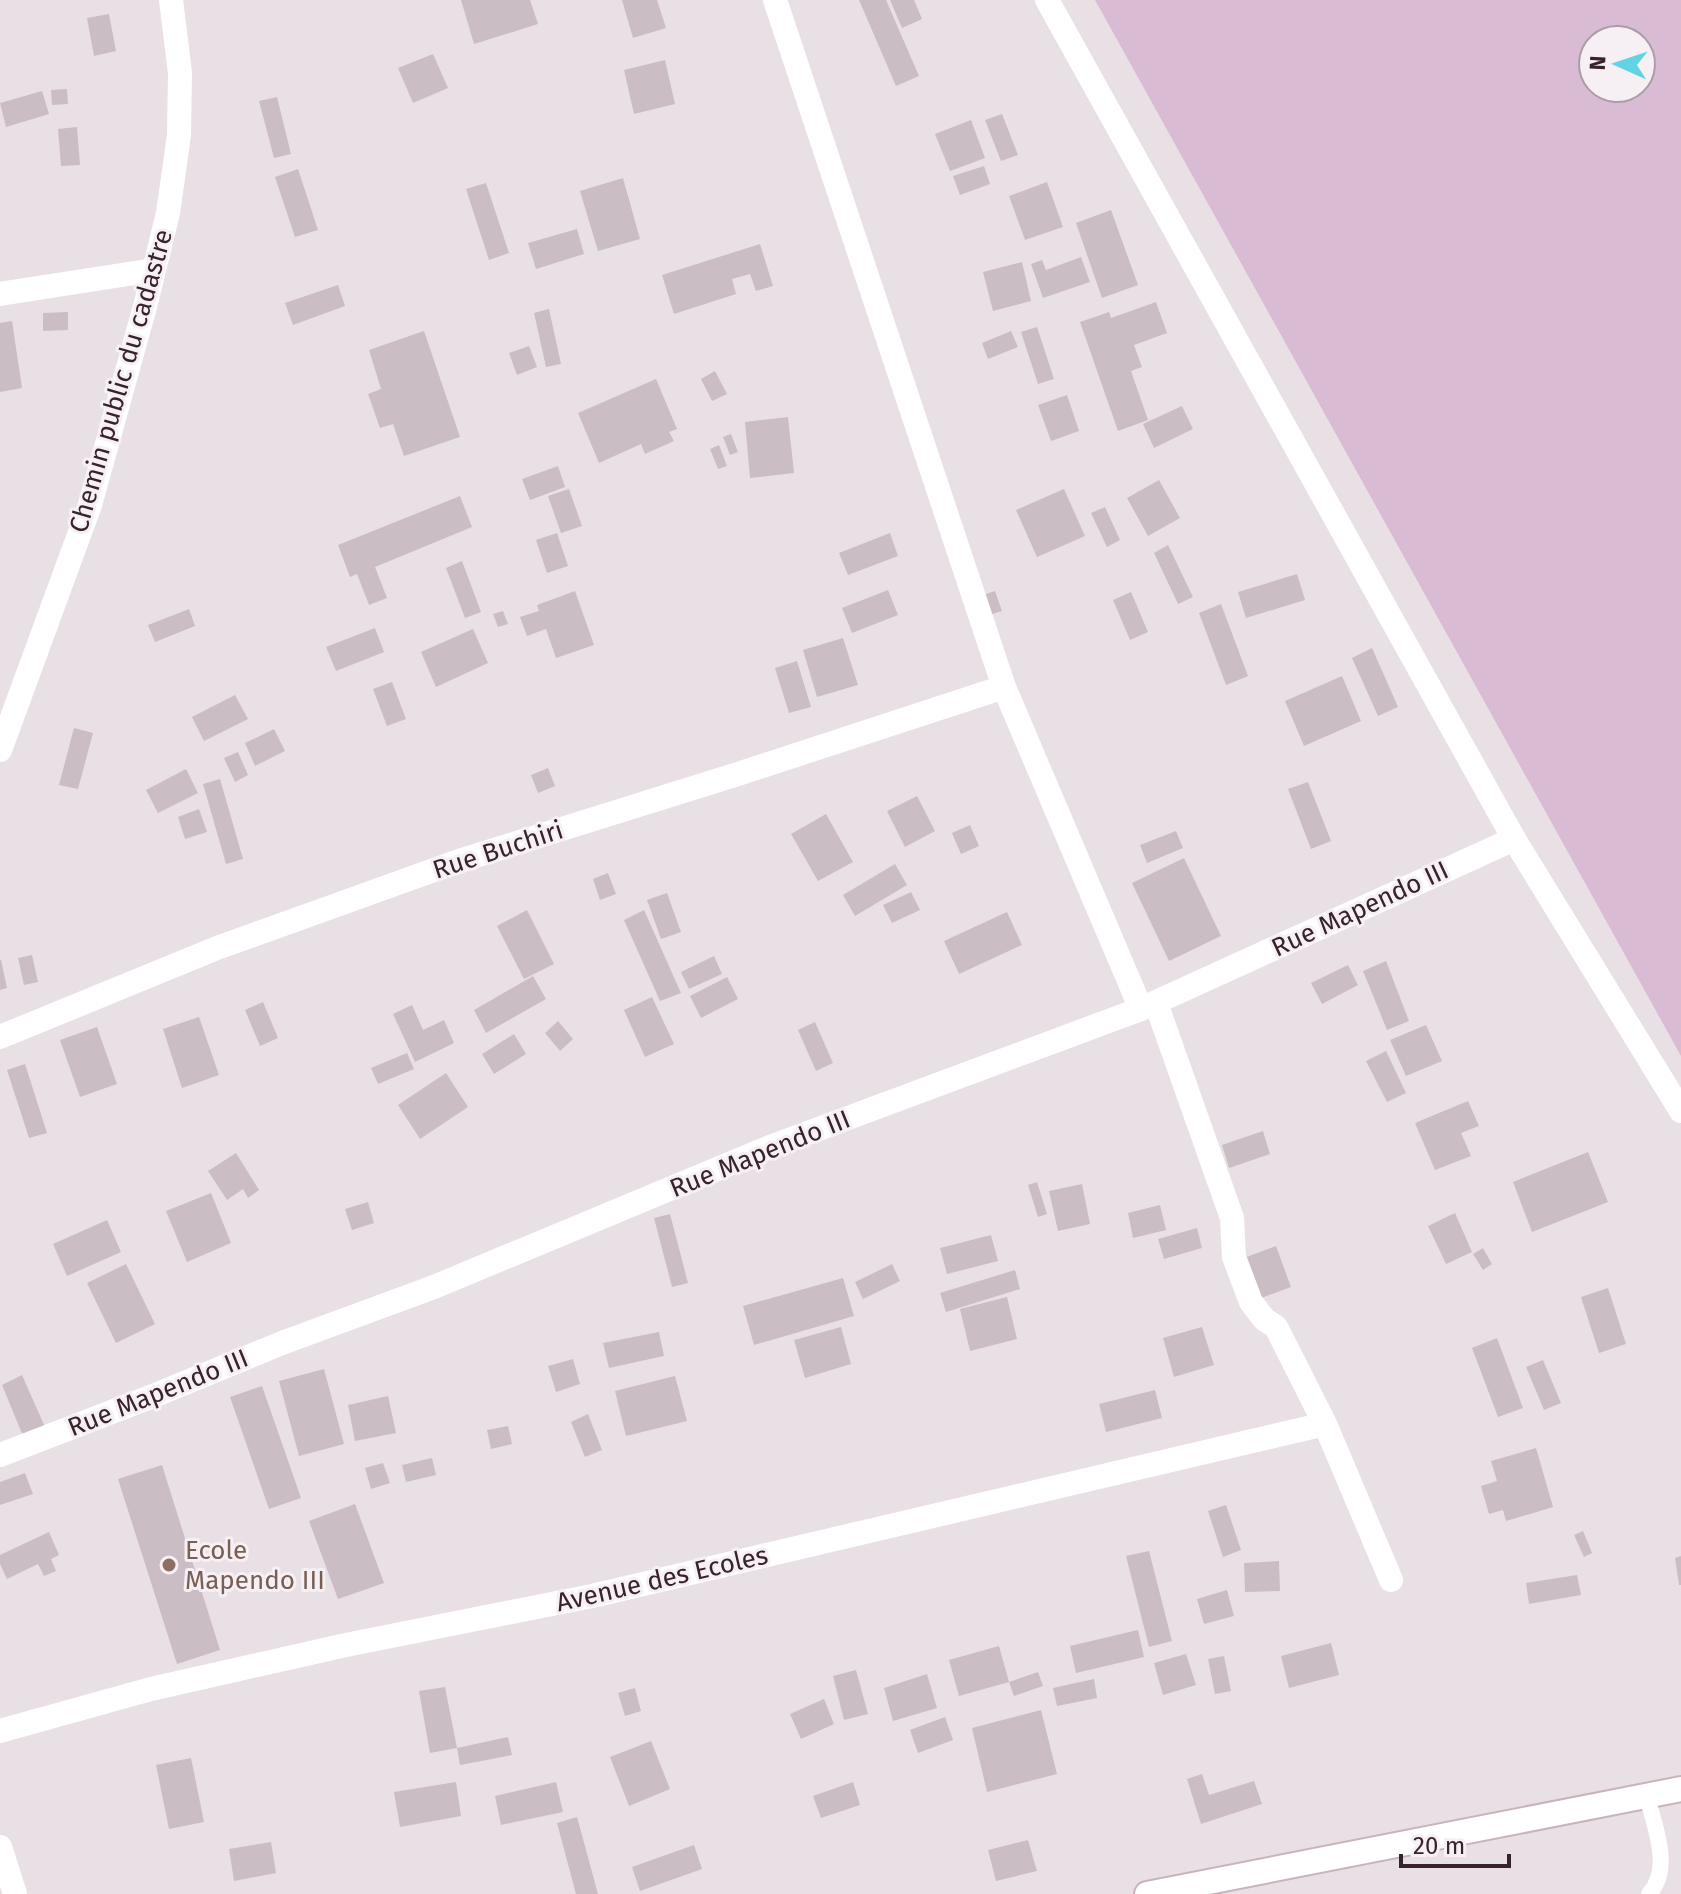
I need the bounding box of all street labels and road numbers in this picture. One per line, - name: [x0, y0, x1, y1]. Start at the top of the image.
- street label: Chemin public du cadastre: [63, 226, 179, 536]
- street label: Rue Buchiri: [429, 814, 567, 886]
- street label: Rue Mapendo III: [1267, 854, 1453, 964]
- street label: Rue Mapendo III: [665, 1104, 855, 1204]
- street label: Rue Mapendo III: [63, 1343, 253, 1443]
- street label: Avenue des Ecoles: [553, 1540, 771, 1618]

